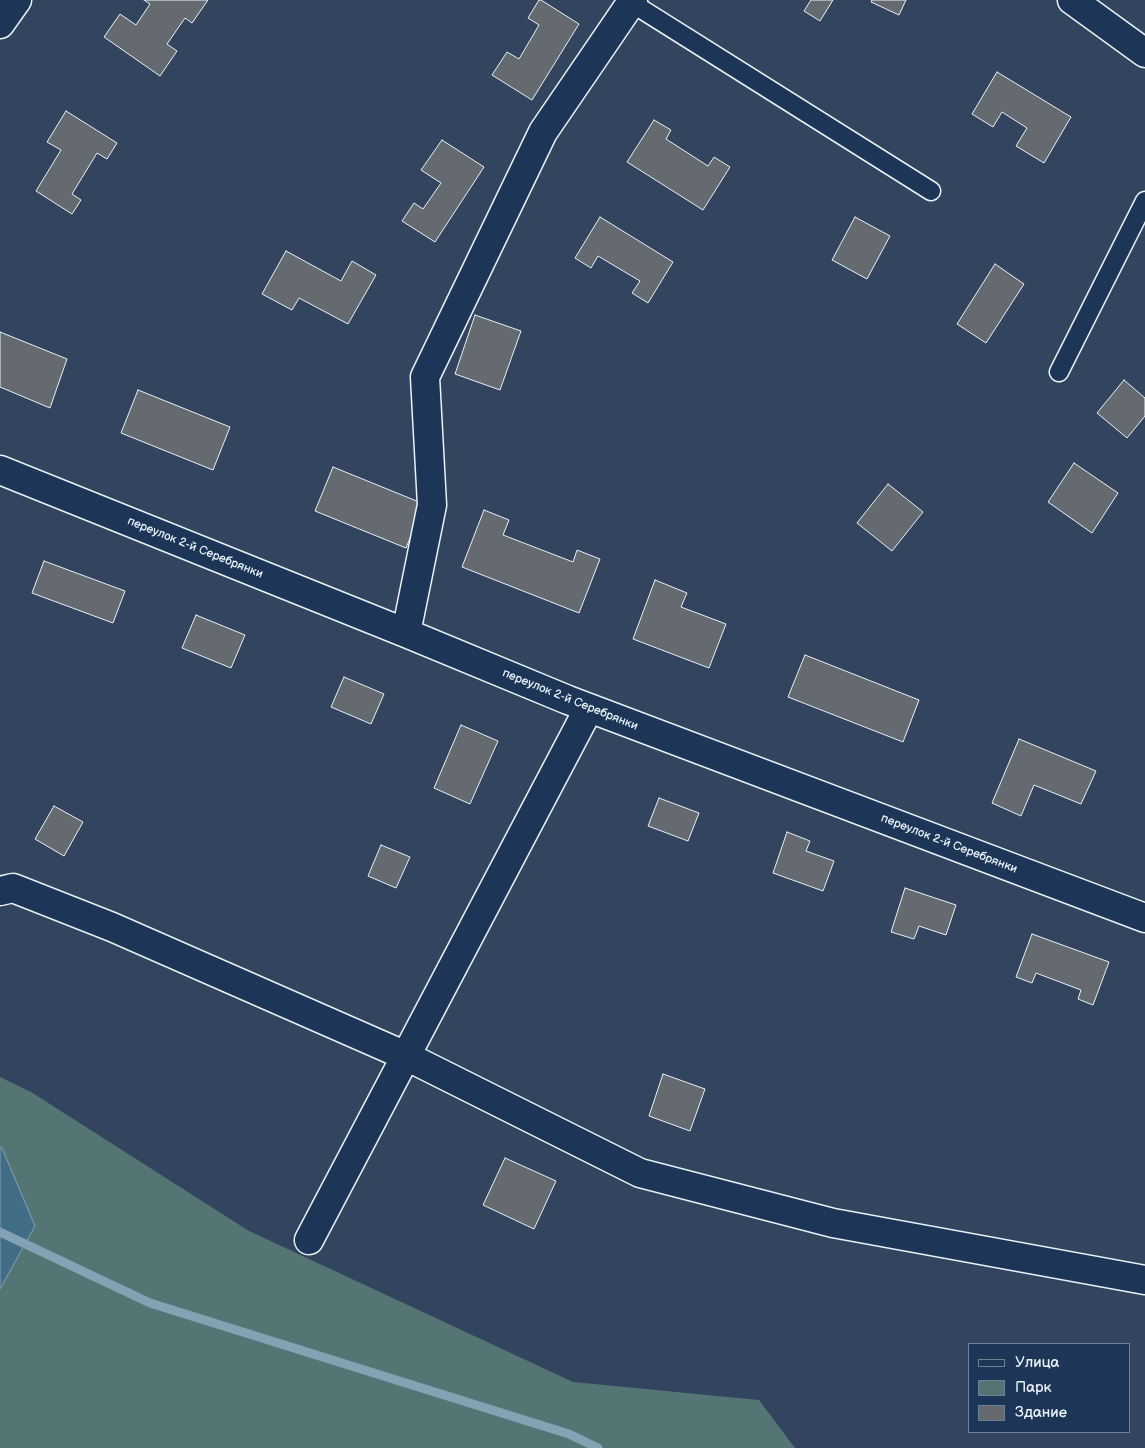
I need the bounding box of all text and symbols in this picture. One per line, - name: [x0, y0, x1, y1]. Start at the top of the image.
- street label: переулок 2-й Серебрянки: [125, 514, 265, 582]
- street label: переулок 2-й Серебрянки: [500, 666, 640, 734]
- street label: переулок 2-й Серебрянки: [879, 811, 1019, 877]
- legend: [968, 1343, 1130, 1433]
- text: Улица: [1015, 1353, 1059, 1372]
- text: Парк: [1015, 1378, 1052, 1397]
- text: Здание: [1015, 1403, 1067, 1422]

